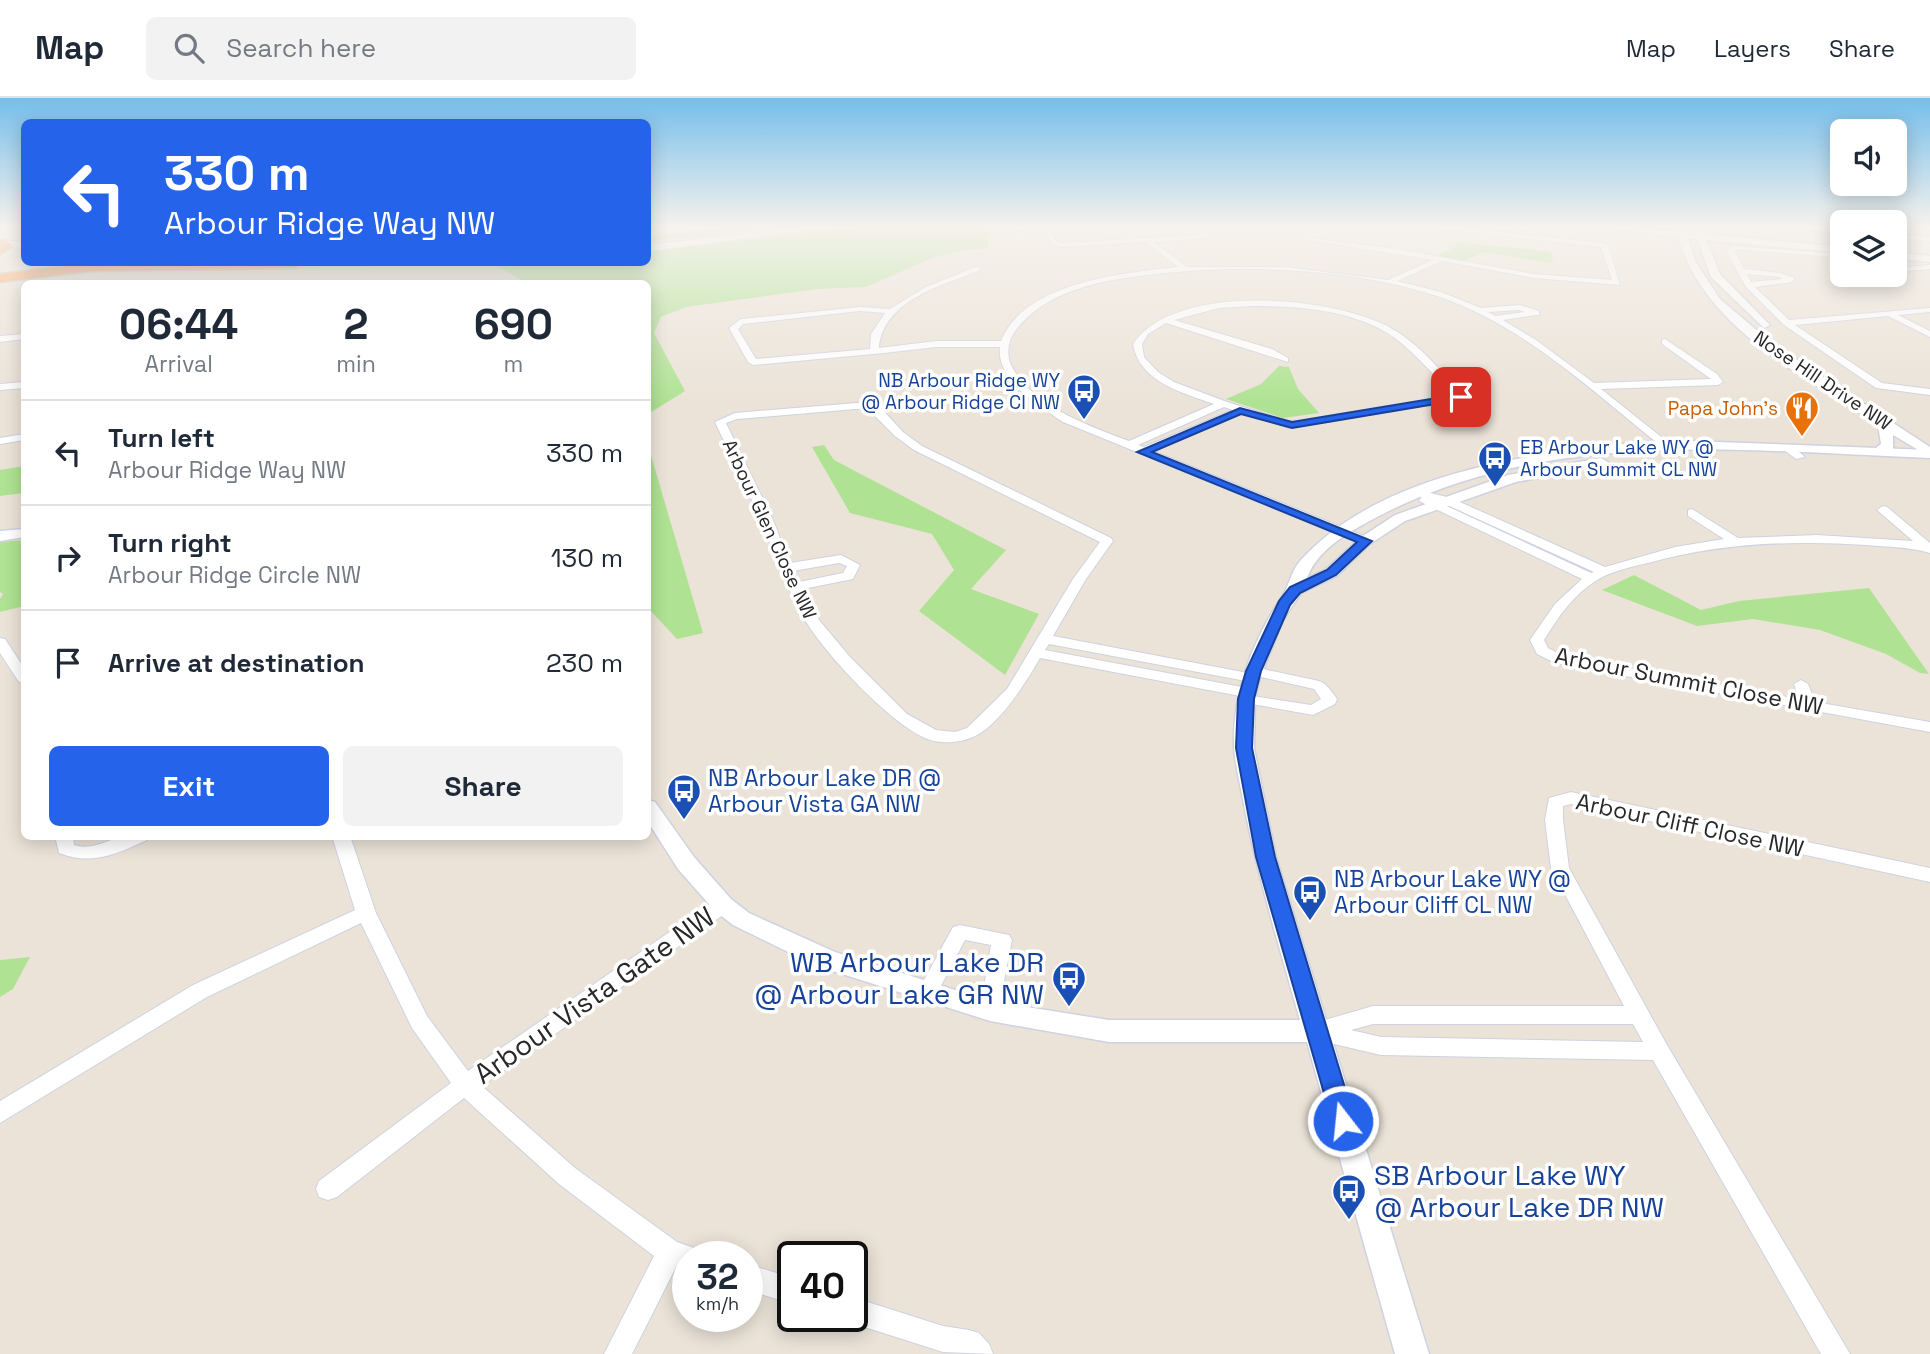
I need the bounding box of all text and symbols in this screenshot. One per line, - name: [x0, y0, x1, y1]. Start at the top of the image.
- search box: [146, 17, 636, 80]
- text: Map: [35, 27, 104, 69]
- icon: search: [170, 29, 208, 67]
- text: Search here: [226, 31, 376, 65]
- text: Map: [1626, 33, 1676, 64]
- text: Layers: [1714, 33, 1791, 64]
- text: Share: [1829, 33, 1895, 64]
- map controls: [1830, 119, 1907, 287]
- button: sound: [1830, 119, 1907, 196]
- text: 330 m: [164, 142, 310, 204]
- icon: left: [49, 147, 140, 238]
- text: Arbour Ridge Way NW: [164, 203, 495, 243]
- button: layers: [1830, 210, 1907, 287]
- text: 06:44: [119, 298, 238, 351]
- text: 2: [344, 298, 368, 351]
- text: 690: [474, 298, 553, 351]
- street label: Nose Hill Drive NW: [1749, 325, 1897, 436]
- text: Arrival: [144, 349, 213, 379]
- text: min: [336, 349, 376, 379]
- text: m: [503, 349, 523, 379]
- pin: [1431, 367, 1491, 427]
- place label: NB Arbour Ridge WY @ Arbour Ridge CI NW: [861, 368, 1060, 415]
- bus stop icon: NB Arbour Ridge WY @ Arbour Ridge CI NW: [1065, 372, 1103, 421]
- icon: arrive: [1442, 378, 1480, 416]
- restaurant icon: Papa John's: [1783, 389, 1821, 438]
- place label: Papa John's: [1668, 396, 1778, 421]
- text: Turn left: [108, 421, 215, 455]
- icon: left: [49, 434, 87, 472]
- street label: Arbour Glen Close NW: [717, 435, 822, 623]
- place label: EB Arbour Lake WY @ Arbour Summit CL NW: [1520, 435, 1717, 482]
- text: 330 m: [546, 436, 623, 470]
- bus stop icon: EB Arbour Lake WY @ Arbour Summit CL NW: [1476, 439, 1514, 488]
- text: Arbour Ridge Way NW: [108, 455, 346, 485]
- text: Turn right: [108, 526, 232, 560]
- icon: right: [49, 539, 87, 577]
- text: 130 m: [551, 541, 623, 575]
- text: Arbour Ridge Circle NW: [108, 560, 361, 590]
- street label: Arbour Summit Close NW: [1552, 640, 1826, 722]
- icon: arrive: [49, 644, 87, 682]
- text: Arrive at destination: [108, 646, 365, 680]
- text: 230 m: [546, 646, 623, 680]
- button: Exit: [49, 746, 329, 826]
- button: Share: [343, 746, 623, 826]
- place label: NB Arbour Lake DR @ Arbour Vista GA NW: [708, 763, 941, 819]
- bus stop icon: NB Arbour Lake DR @ Arbour Vista GA NW: [665, 772, 703, 821]
- street label: Arbour Cliff Close NW: [1573, 786, 1807, 864]
- place label: NB Arbour Lake WY @ Arbour Cliff CL NW: [1334, 864, 1571, 920]
- bus stop icon: NB Arbour Lake WY @ Arbour Cliff CL NW: [1291, 873, 1329, 922]
- street label: Arbour Vista Gate NW: [467, 898, 721, 1092]
- place label: WB Arbour Lake DR @ Arbour Lake GR NW: [754, 944, 1044, 1012]
- bus stop icon: WB Arbour Lake DR @ Arbour Lake GR NW: [1050, 959, 1088, 1008]
- position arrow: [1306, 1084, 1380, 1158]
- place label: SB Arbour Lake WY @ Arbour Lake DR NW: [1374, 1157, 1664, 1225]
- bus stop icon: SB Arbour Lake WY @ Arbour Lake DR NW: [1330, 1172, 1368, 1221]
- speed limit sign: 40: [777, 1241, 868, 1332]
- text: 32: [696, 1255, 739, 1299]
- text: km/h: [696, 1292, 739, 1315]

